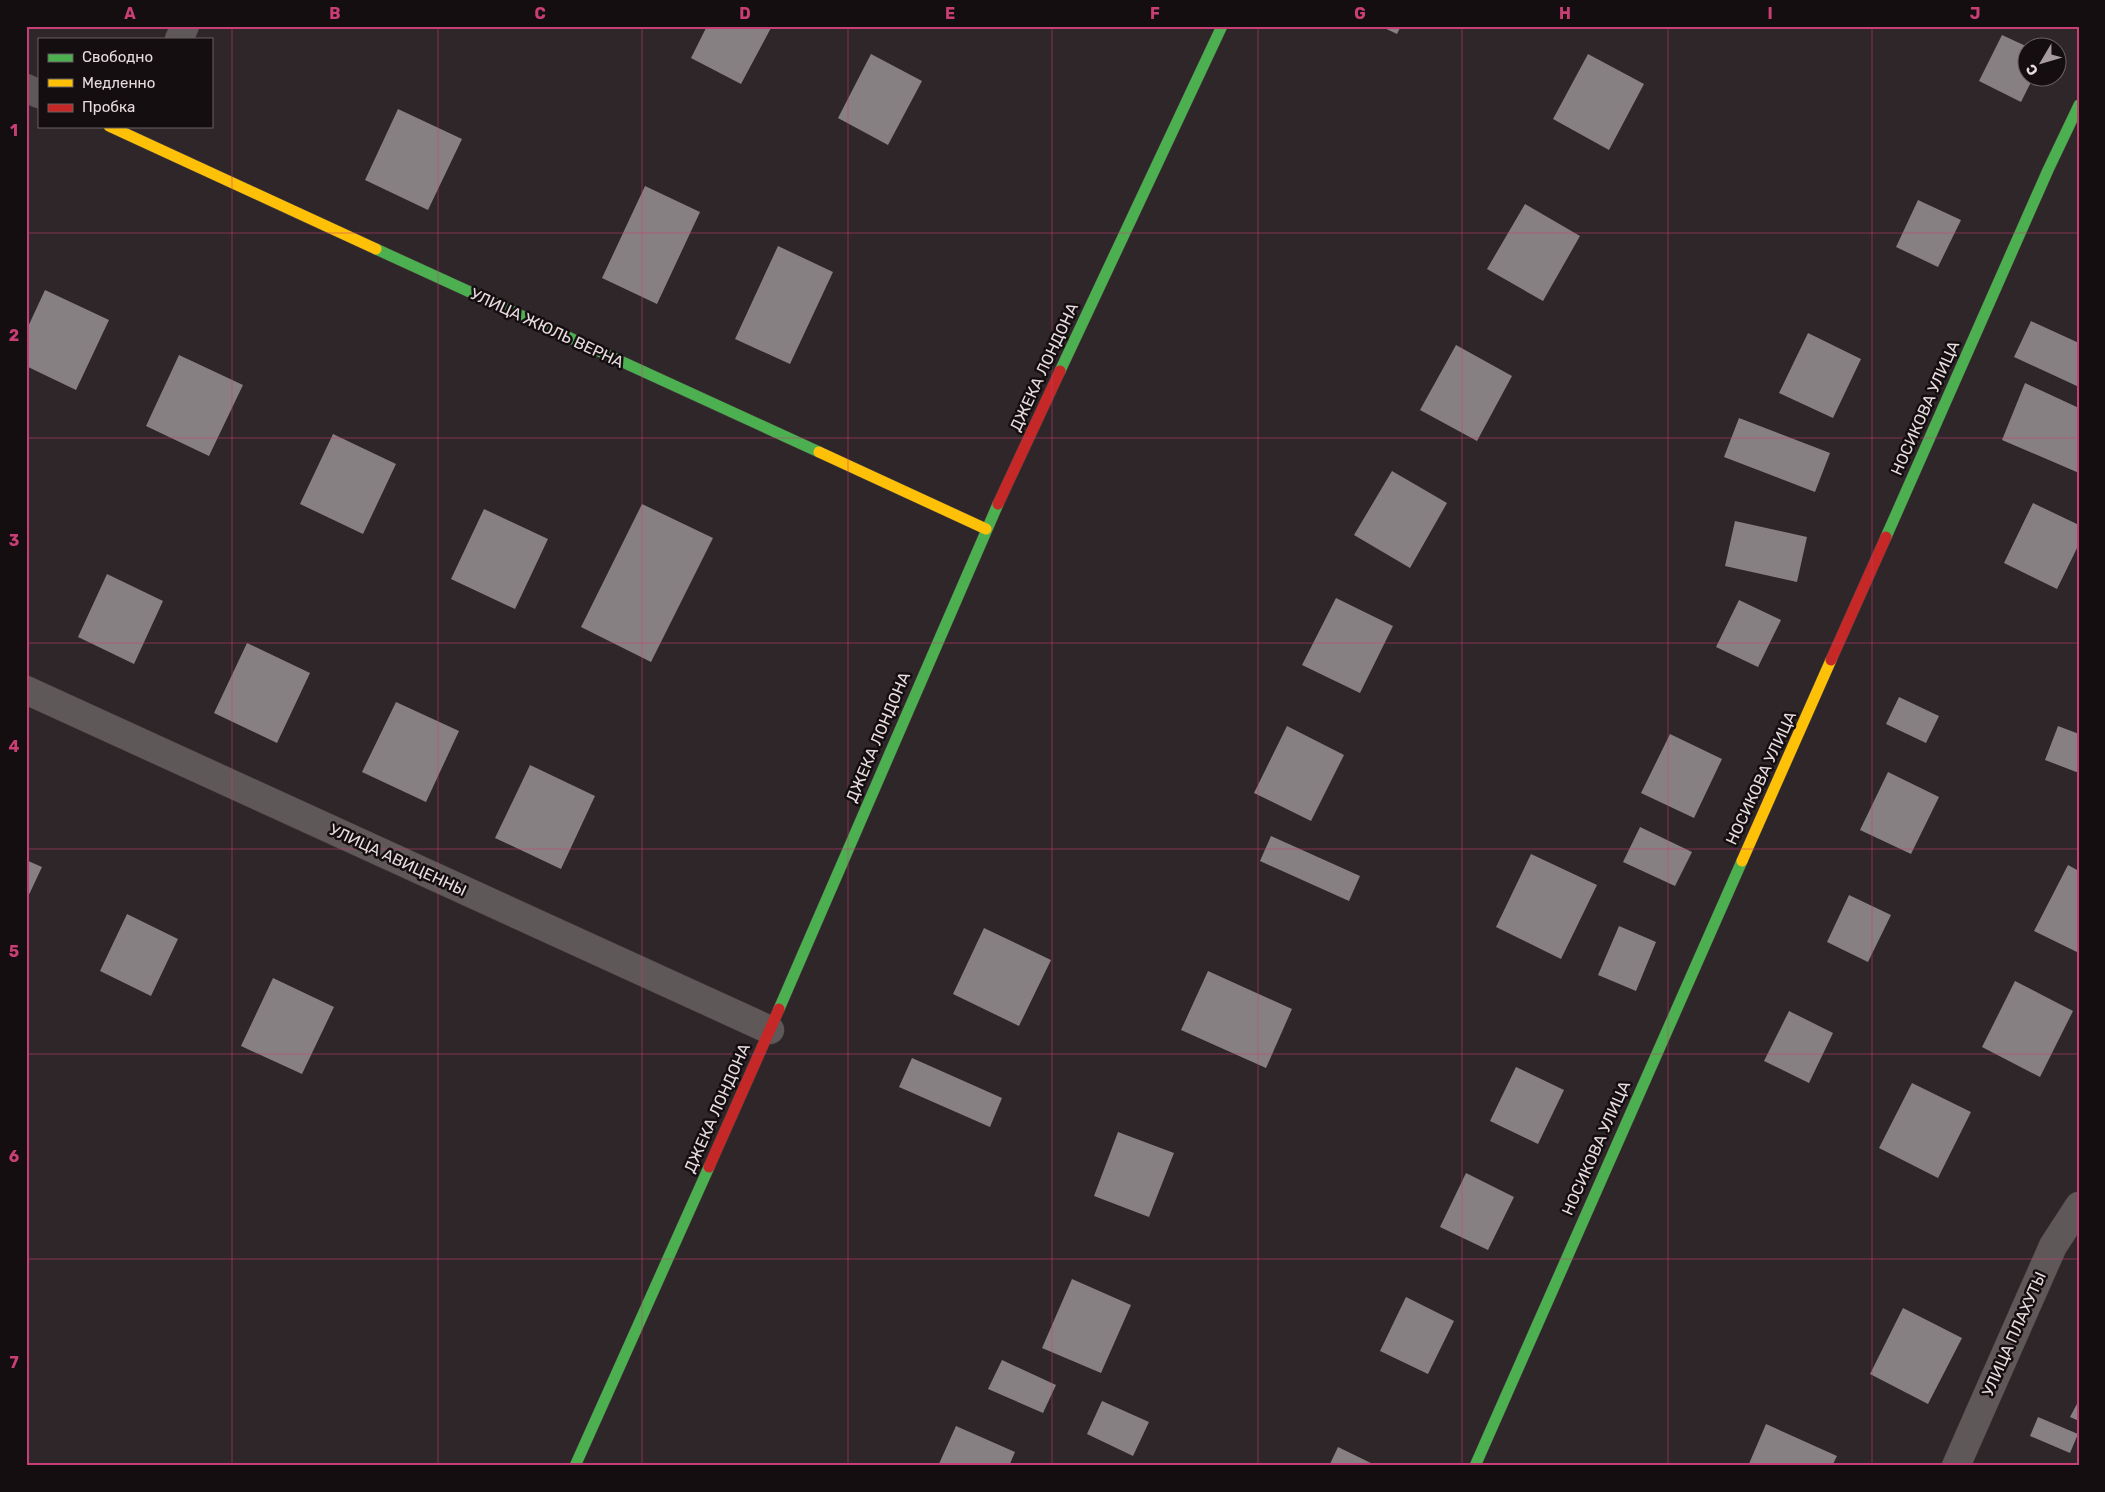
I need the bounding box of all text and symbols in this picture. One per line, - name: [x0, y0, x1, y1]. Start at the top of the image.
- text: A: [124, 4, 136, 23]
- text: B: [329, 4, 341, 23]
- text: C: [534, 4, 546, 23]
- text: D: [739, 4, 751, 23]
- text: E: [945, 4, 955, 23]
- text: F: [1150, 4, 1160, 23]
- text: G: [1354, 4, 1366, 23]
- text: H: [1559, 4, 1571, 23]
- text: I: [1767, 4, 1773, 23]
- text: J: [1970, 4, 1980, 23]
- legend: [38, 38, 212, 128]
- north arrow: [2018, 38, 2068, 88]
- text: Свободно: [82, 48, 153, 66]
- text: С: [2022, 60, 2042, 79]
- text: Медленно: [82, 74, 155, 92]
- text: Пробка: [82, 98, 135, 116]
- text: 1: [10, 121, 18, 140]
- street label: УЛИЦА ЖЮЛЬ ВЕРНА: [467, 284, 627, 372]
- street label: ДЖЕКА ЛОНДОНА: [1006, 299, 1082, 434]
- text: 2: [9, 326, 19, 345]
- street label: НОСИКОВА УЛИЦА: [1887, 338, 1963, 478]
- text: 3: [9, 531, 19, 550]
- street label: ДЖЕКА ЛОНДОНА: [842, 669, 914, 805]
- street label: НОСИКОВА УЛИЦА: [1722, 708, 1800, 848]
- text: 4: [9, 737, 20, 756]
- street label: УЛИЦА АВИЦЕННЫ: [326, 820, 470, 900]
- text: 5: [9, 942, 19, 961]
- street label: ДЖЕКА ЛОНДОНА: [680, 1040, 754, 1176]
- street label: НОСИКОВА УЛИЦА: [1558, 1078, 1634, 1218]
- text: 6: [9, 1147, 19, 1166]
- street label: УЛИЦА ПЛАХУТЫ: [1978, 1269, 2050, 1399]
- text: 7: [9, 1353, 19, 1372]

